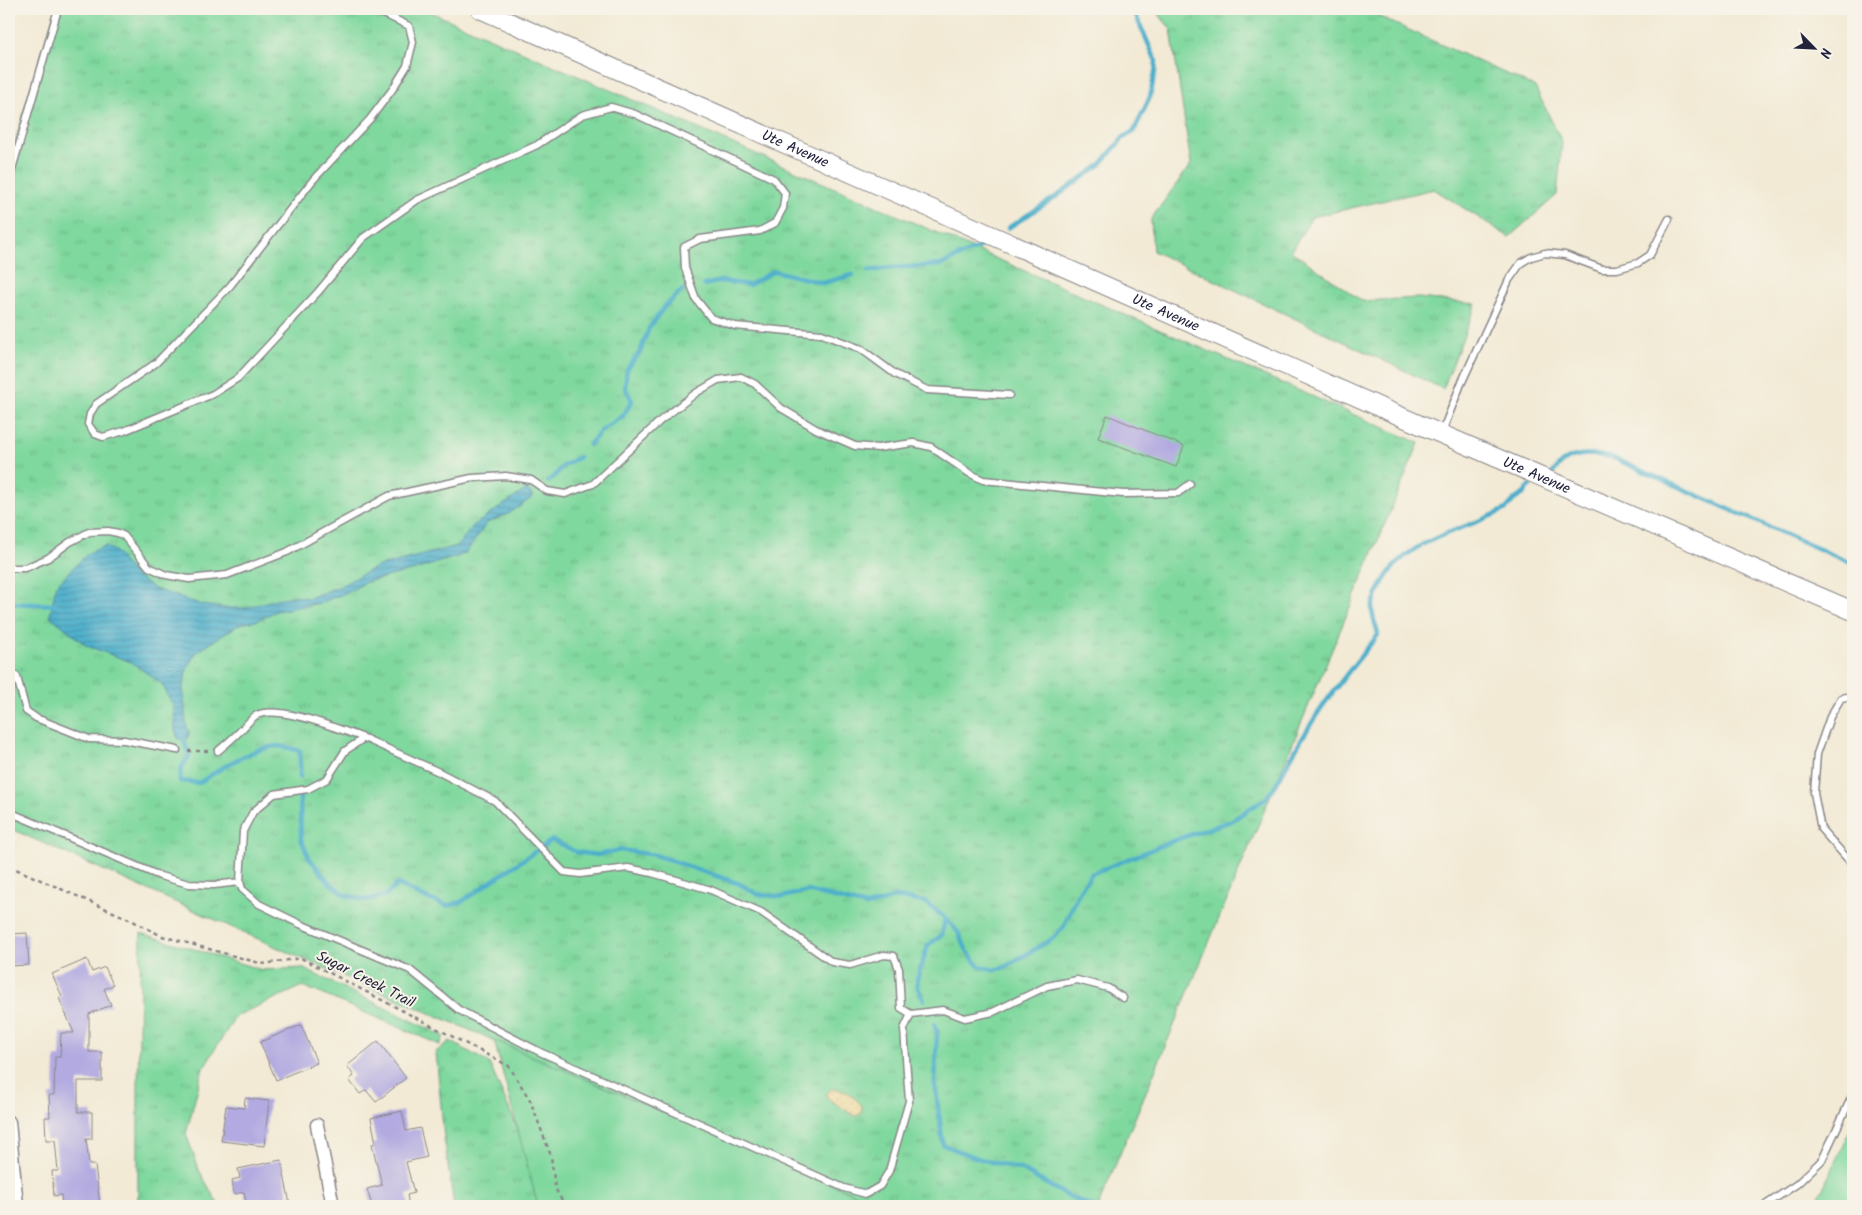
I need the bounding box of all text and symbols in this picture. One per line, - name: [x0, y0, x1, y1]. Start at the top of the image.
- north arrow: [1790, 22, 1840, 72]
- text: N: [1813, 44, 1837, 62]
- street label: Ute Avenue: [757, 124, 833, 175]
- street label: Ute Avenue: [1128, 288, 1203, 339]
- street label: Ute Avenue: [1499, 451, 1574, 501]
- street label: Sugar Creek Trail: [312, 945, 419, 1015]

